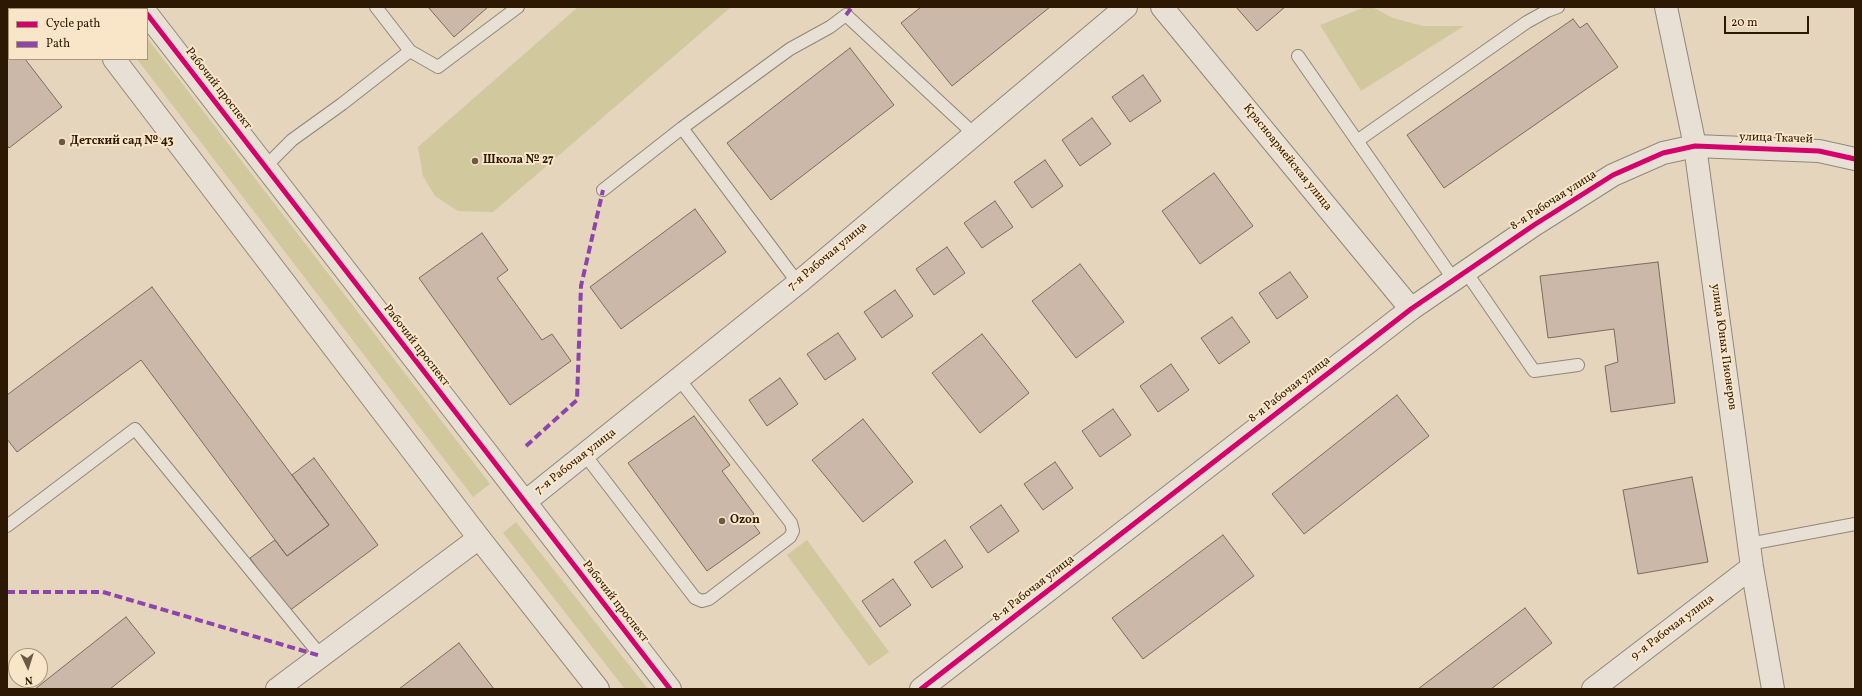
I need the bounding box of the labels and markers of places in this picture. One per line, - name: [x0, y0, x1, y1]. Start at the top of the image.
- place label: Детский сад № 43: [70, 135, 174, 149]
- marker: Детский сад № 43: [57, 137, 67, 147]
- place label: Школа № 27: [483, 154, 554, 168]
- marker: Школа № 27: [470, 156, 480, 166]
- place label: Ozon: [730, 514, 760, 528]
- marker: Ozon: [717, 516, 727, 526]

